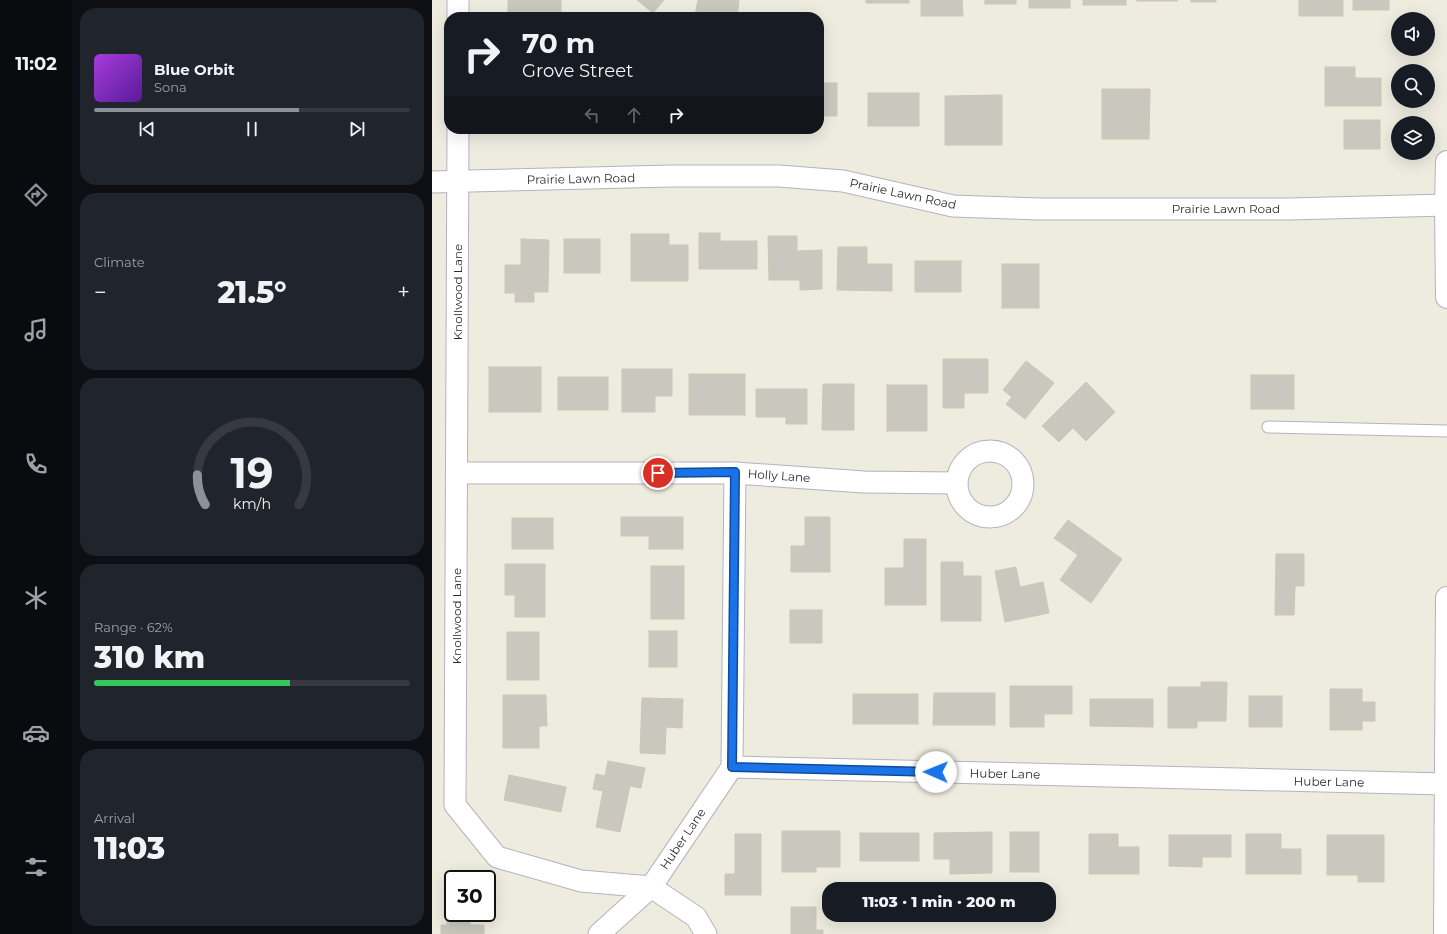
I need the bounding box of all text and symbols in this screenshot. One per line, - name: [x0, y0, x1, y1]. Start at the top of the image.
- map controls: [1391, 12, 1435, 160]
- button: sound: [1391, 12, 1435, 56]
- text: 70 m: [522, 26, 595, 60]
- icon: right: [456, 28, 508, 80]
- text: 11:02: [15, 53, 57, 75]
- text: Blue Orbit: [154, 60, 234, 79]
- text: Grove Street: [522, 60, 633, 82]
- button: search: [1391, 64, 1435, 108]
- text: Sona: [154, 79, 187, 95]
- icon: left: [581, 104, 603, 126]
- icon: ahead: [623, 104, 645, 126]
- icon: right: [665, 104, 687, 126]
- button: layers: [1391, 116, 1435, 160]
- icon: previous: [136, 118, 158, 140]
- icon: pause: [241, 118, 263, 140]
- icon: next: [346, 118, 368, 140]
- street label: Prairie Lawn Road: [527, 170, 635, 187]
- street label: Prairie Lawn Road: [848, 175, 958, 212]
- icon: directions: [22, 181, 50, 209]
- street label: Prairie Lawn Road: [1172, 201, 1280, 216]
- street label: Knollwood Lane: [450, 244, 465, 340]
- text: Climate: [94, 254, 145, 270]
- text: 21.5°: [217, 274, 287, 311]
- text: −: [94, 279, 107, 306]
- text: +: [397, 279, 410, 306]
- icon: music: [22, 316, 50, 344]
- text: 19: [231, 448, 273, 498]
- icon: phone: [22, 450, 50, 478]
- pin: [641, 456, 675, 490]
- icon: arrive: [647, 462, 669, 484]
- street label: Holly Lane: [747, 466, 811, 485]
- text: km/h: [233, 495, 271, 513]
- street label: Knollwood Lane: [449, 568, 464, 664]
- icon: climate: [22, 584, 50, 612]
- text: Range · 62%: [94, 619, 173, 635]
- text: 310 km: [94, 639, 205, 676]
- icon: car: [22, 719, 50, 747]
- position arrow: [915, 751, 957, 793]
- street label: Huber Lane: [970, 765, 1040, 782]
- street label: Huber Lane: [1294, 773, 1364, 790]
- street label: Huber Lane: [657, 805, 709, 872]
- text: Arrival: [94, 810, 135, 826]
- text: 11:03: [94, 830, 165, 867]
- icon: filters: [22, 853, 50, 881]
- speed limit sign: 30: [444, 870, 496, 922]
- text: 11:03 · 1 min · 200 m: [862, 892, 1016, 911]

